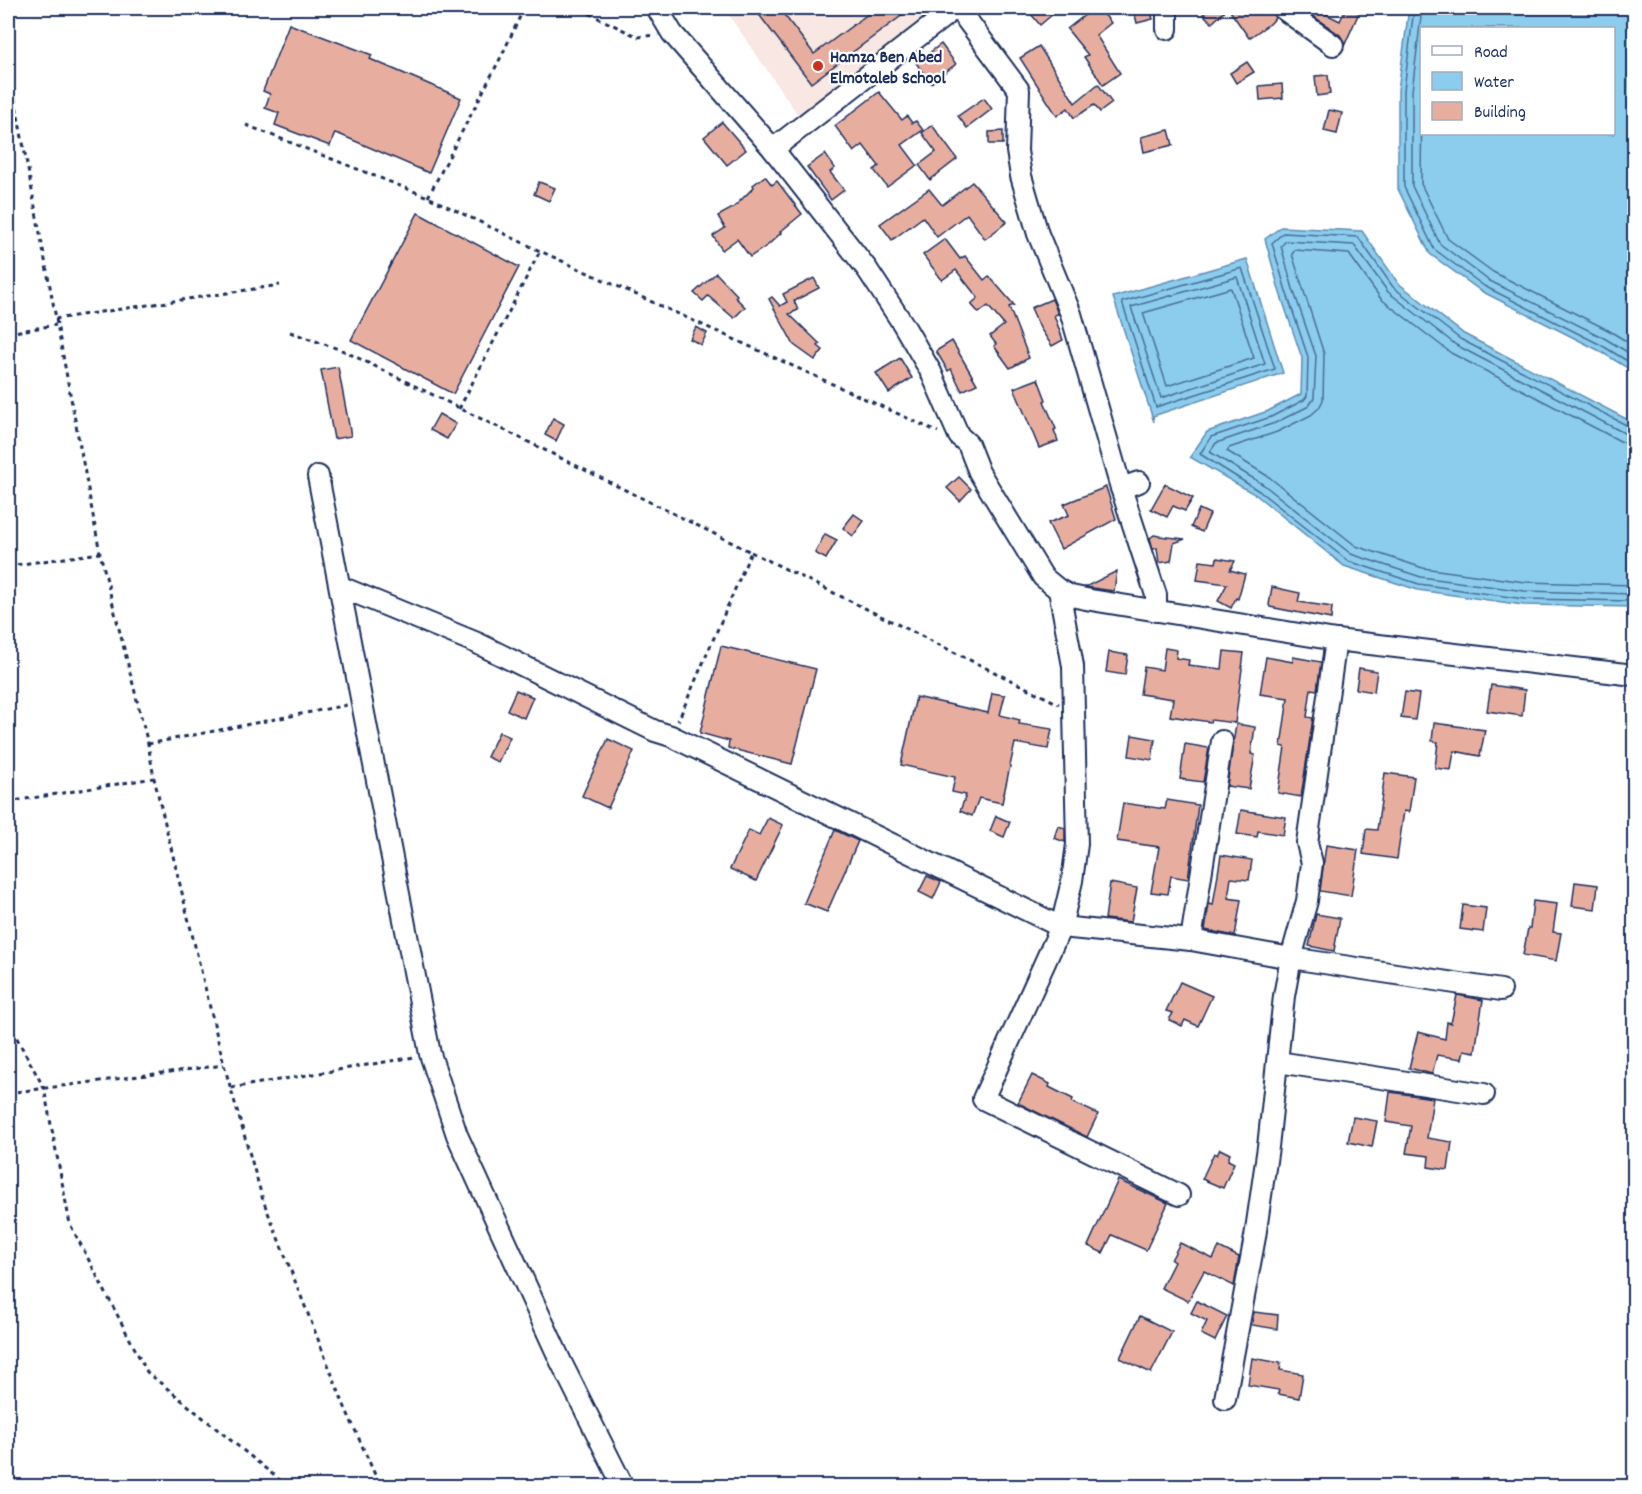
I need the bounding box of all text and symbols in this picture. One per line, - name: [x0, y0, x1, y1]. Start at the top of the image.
- legend: [1420, 27, 1615, 135]
- text: Road: [1474, 41, 1508, 66]
- place label: Hamza Ben Abed Elmotaleb School: [830, 46, 946, 92]
- marker: Hamza Ben Abed Elmotaleb School: [811, 59, 825, 73]
- text: Water: [1474, 71, 1514, 96]
- text: Building: [1474, 101, 1526, 126]

